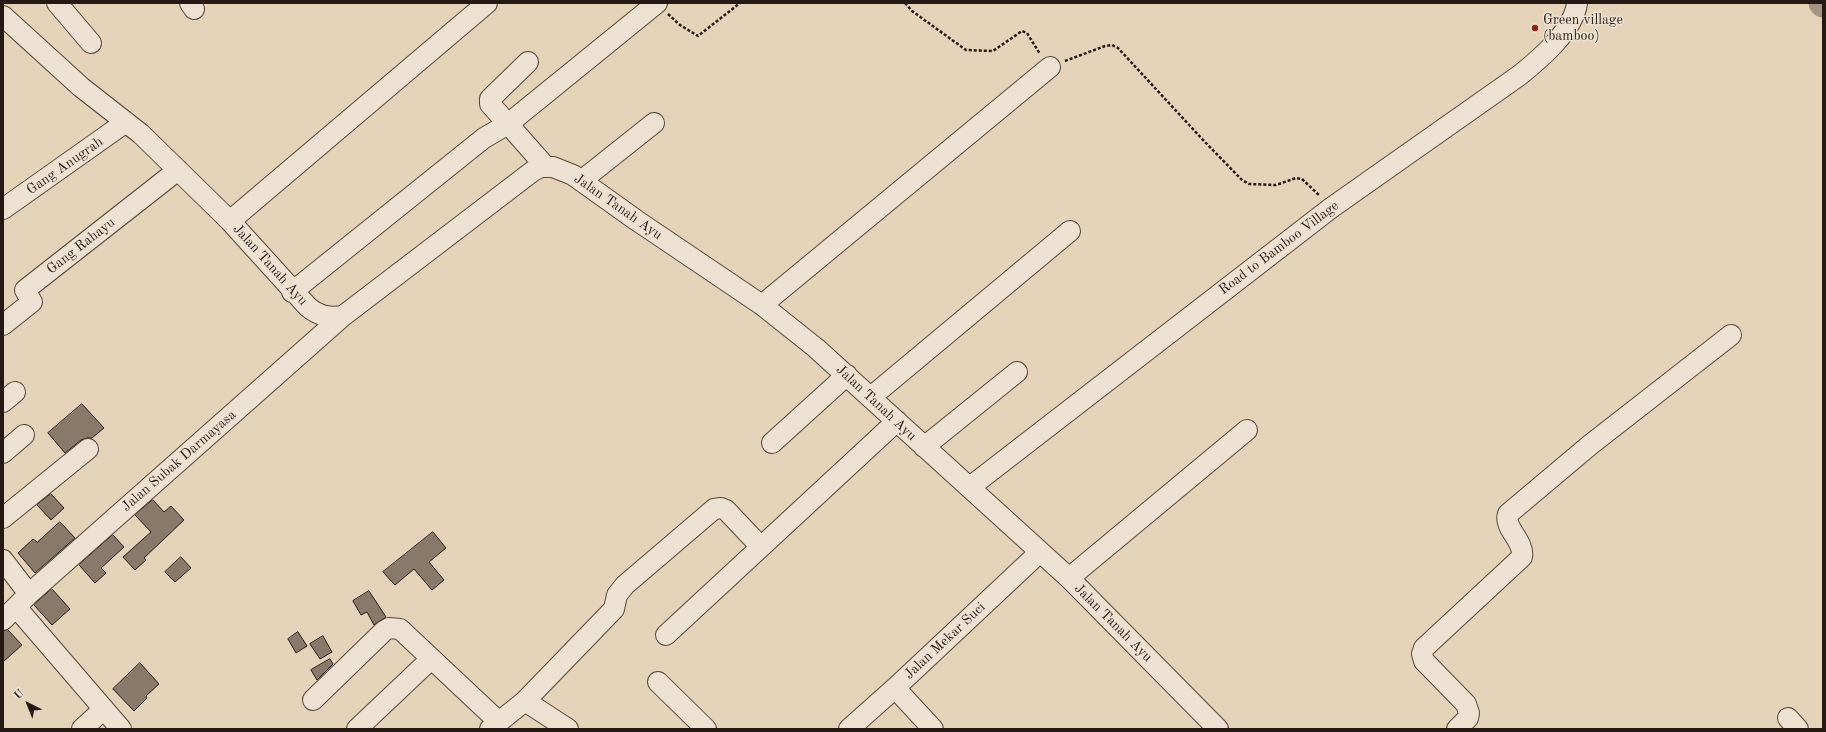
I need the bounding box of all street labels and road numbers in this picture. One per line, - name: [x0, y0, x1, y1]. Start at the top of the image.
- street label: Gang Anugrah: [23, 133, 107, 199]
- street label: Jalan Tanah Ayu: [571, 170, 665, 244]
- street label: Road to Bamboo Village: [1216, 197, 1342, 299]
- street label: Gang Rahayu: [43, 214, 119, 278]
- street label: Jalan Tanah Ayu: [229, 221, 311, 309]
- street label: Jalan Tanah Ayu: [832, 361, 920, 445]
- street label: Jalan Subak Darmayasa: [118, 407, 240, 515]
- street label: Jalan Tanah Ayu: [1070, 580, 1156, 666]
- street label: Jalan Mekar Suci: [901, 599, 989, 683]

